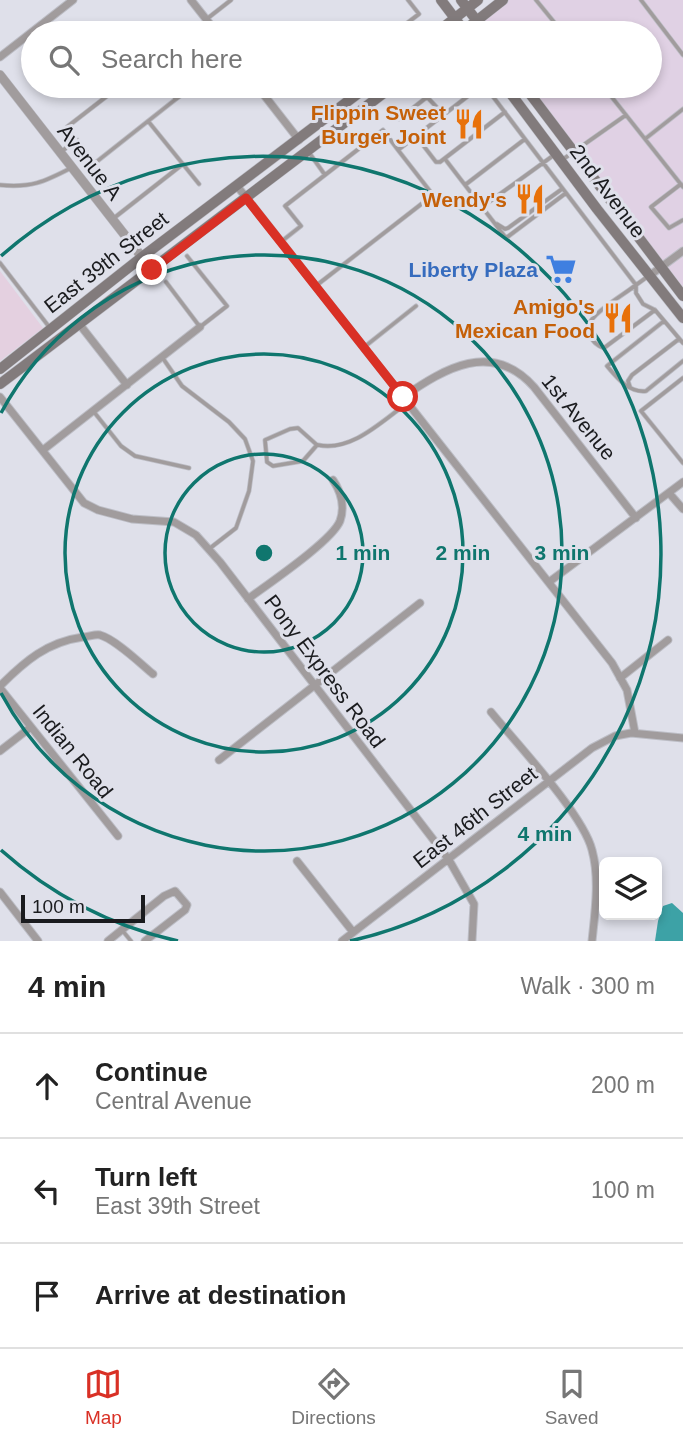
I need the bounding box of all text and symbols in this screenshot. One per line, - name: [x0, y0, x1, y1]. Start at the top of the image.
- search box: [21, 21, 662, 98]
- icon: search: [45, 41, 83, 79]
- text: Search here: [101, 44, 243, 74]
- place label: Flippin Sweet Burger Joint: [311, 101, 446, 148]
- restaurant icon: Flippin Sweet Burger Joint: [452, 107, 486, 141]
- street label: Avenue A: [53, 120, 127, 204]
- street label: 2nd Avenue: [566, 140, 650, 242]
- restaurant icon: Wendy's: [513, 182, 547, 216]
- place label: Wendy's: [422, 188, 507, 211]
- street label: East 39th Street: [40, 206, 173, 317]
- supermarket icon: Liberty Plaza: [544, 252, 578, 286]
- route end: [136, 254, 167, 285]
- place label: Liberty Plaza: [408, 258, 538, 281]
- place label: Amigo's Mexican Food: [455, 295, 595, 342]
- restaurant icon: Amigo's Mexican Food: [601, 301, 635, 335]
- street label: 1st Avenue: [537, 370, 621, 464]
- route start: [387, 381, 418, 412]
- centre of rings: [252, 541, 276, 565]
- text: 1 min: [336, 541, 390, 564]
- text: 2 min: [436, 541, 490, 564]
- text: 3 min: [535, 541, 589, 564]
- street label: Pony Express Road: [260, 590, 390, 752]
- street label: Indian Road: [28, 700, 118, 802]
- street label: East 46th Street: [409, 761, 542, 872]
- text: 4 min: [518, 822, 572, 845]
- map controls: [599, 857, 662, 920]
- button: layers: [599, 857, 662, 920]
- scale bar: [21, 892, 145, 924]
- text: 100 m: [32, 896, 85, 917]
- text: 4 min: [28, 970, 106, 1003]
- text: Walk · 300 m: [520, 973, 655, 999]
- text: Continue: [95, 1057, 208, 1087]
- icon: ahead: [28, 1067, 66, 1105]
- text: 200 m: [591, 1072, 655, 1098]
- text: Central Avenue: [95, 1088, 252, 1114]
- text: Turn left: [95, 1162, 197, 1192]
- icon: left: [28, 1172, 66, 1210]
- text: 100 m: [591, 1177, 655, 1203]
- text: East 39th Street: [95, 1193, 260, 1219]
- icon: arrive: [28, 1277, 66, 1315]
- text: Arrive at destination: [95, 1280, 346, 1310]
- tab: Map: [84, 1365, 122, 1429]
- tab: Directions: [291, 1365, 376, 1429]
- tab: Saved: [545, 1365, 599, 1429]

